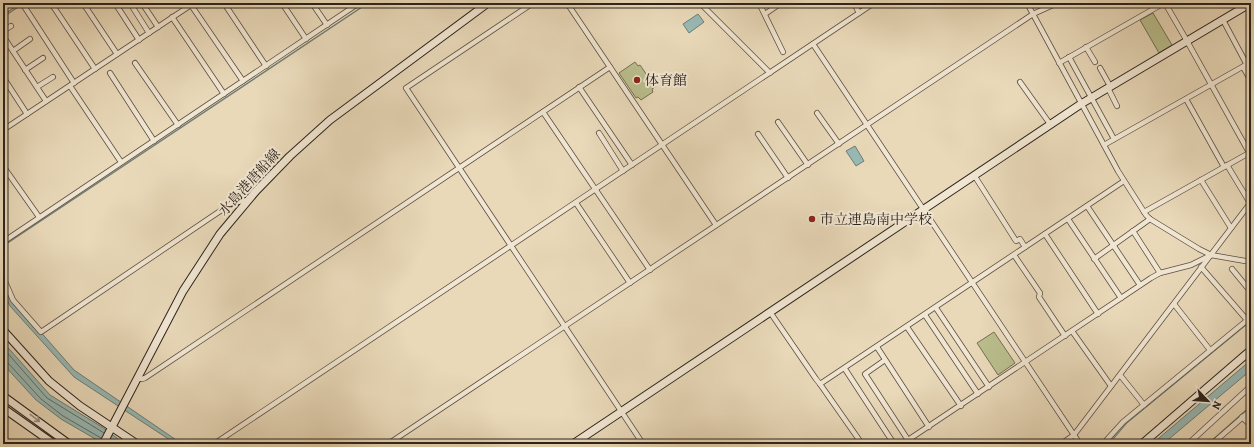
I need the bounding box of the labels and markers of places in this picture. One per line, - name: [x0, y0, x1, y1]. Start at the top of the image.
- place label: 体育館: [645, 71, 687, 90]
- marker: 体育館: [632, 75, 642, 85]
- place label: 市立連島南中学校: [820, 210, 932, 229]
- marker: 市立連島南中学校: [807, 214, 817, 224]

